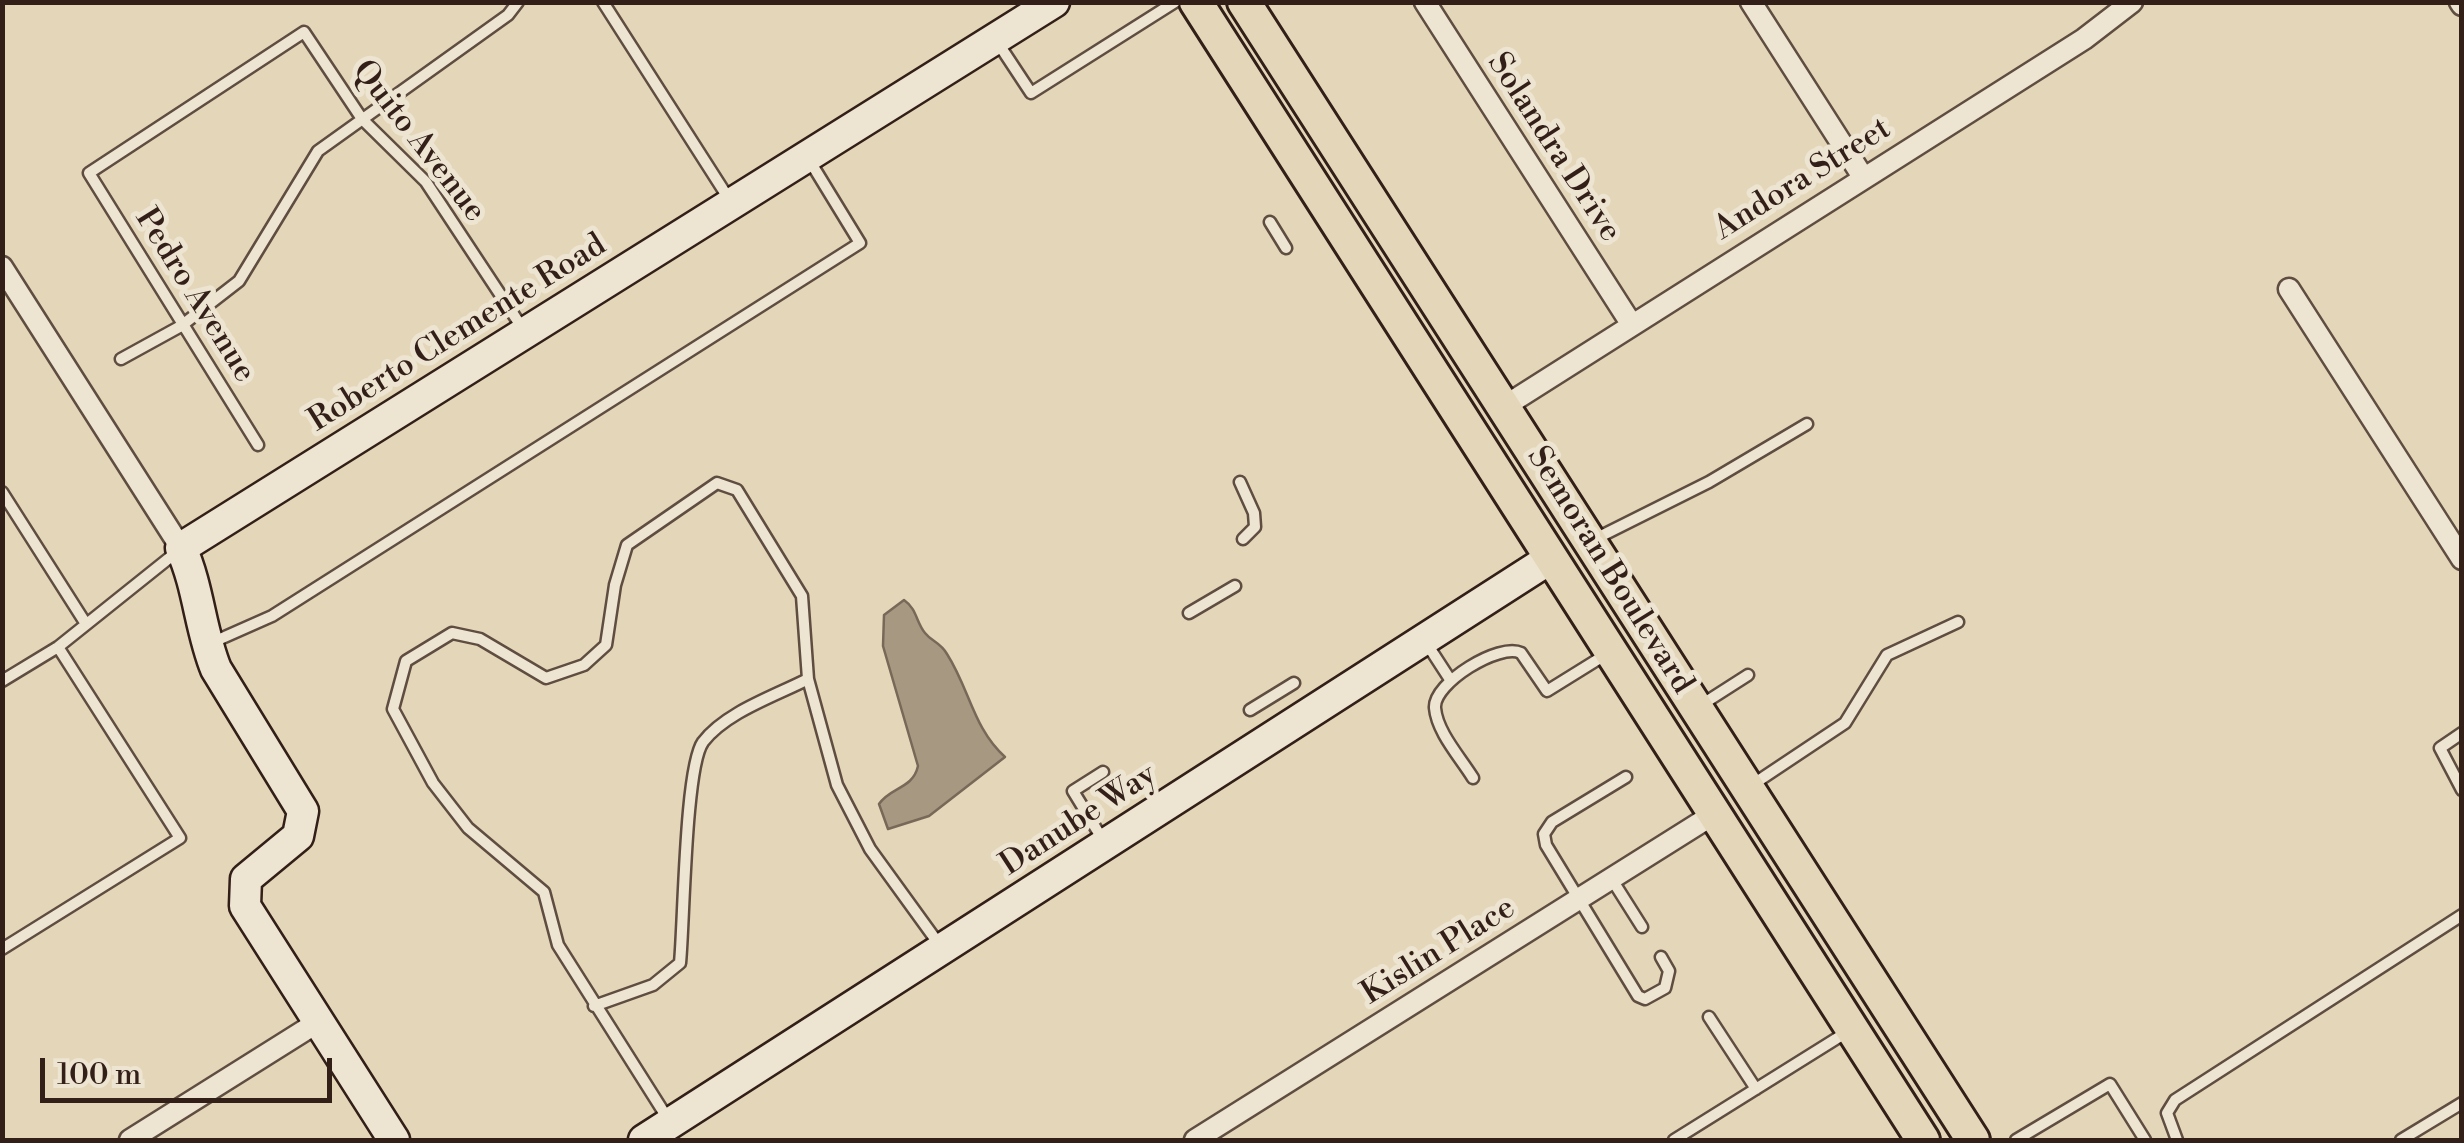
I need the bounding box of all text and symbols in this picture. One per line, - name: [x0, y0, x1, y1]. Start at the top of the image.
- street label: Solandra Drive: [1478, 46, 1628, 250]
- street label: Quito Avenue: [343, 54, 493, 230]
- street label: Andora Street: [1708, 111, 1898, 249]
- street label: Pedro Avenue: [125, 202, 263, 390]
- street label: Roberto Clemente Road: [302, 227, 614, 441]
- street label: Semoran Boulevard: [1517, 440, 1701, 702]
- street label: Danube Way: [994, 756, 1164, 886]
- street label: Kislin Place: [1355, 890, 1523, 1014]
- scale bar: [45, 1038, 338, 1100]
- text: 100 m: [57, 1056, 141, 1094]

